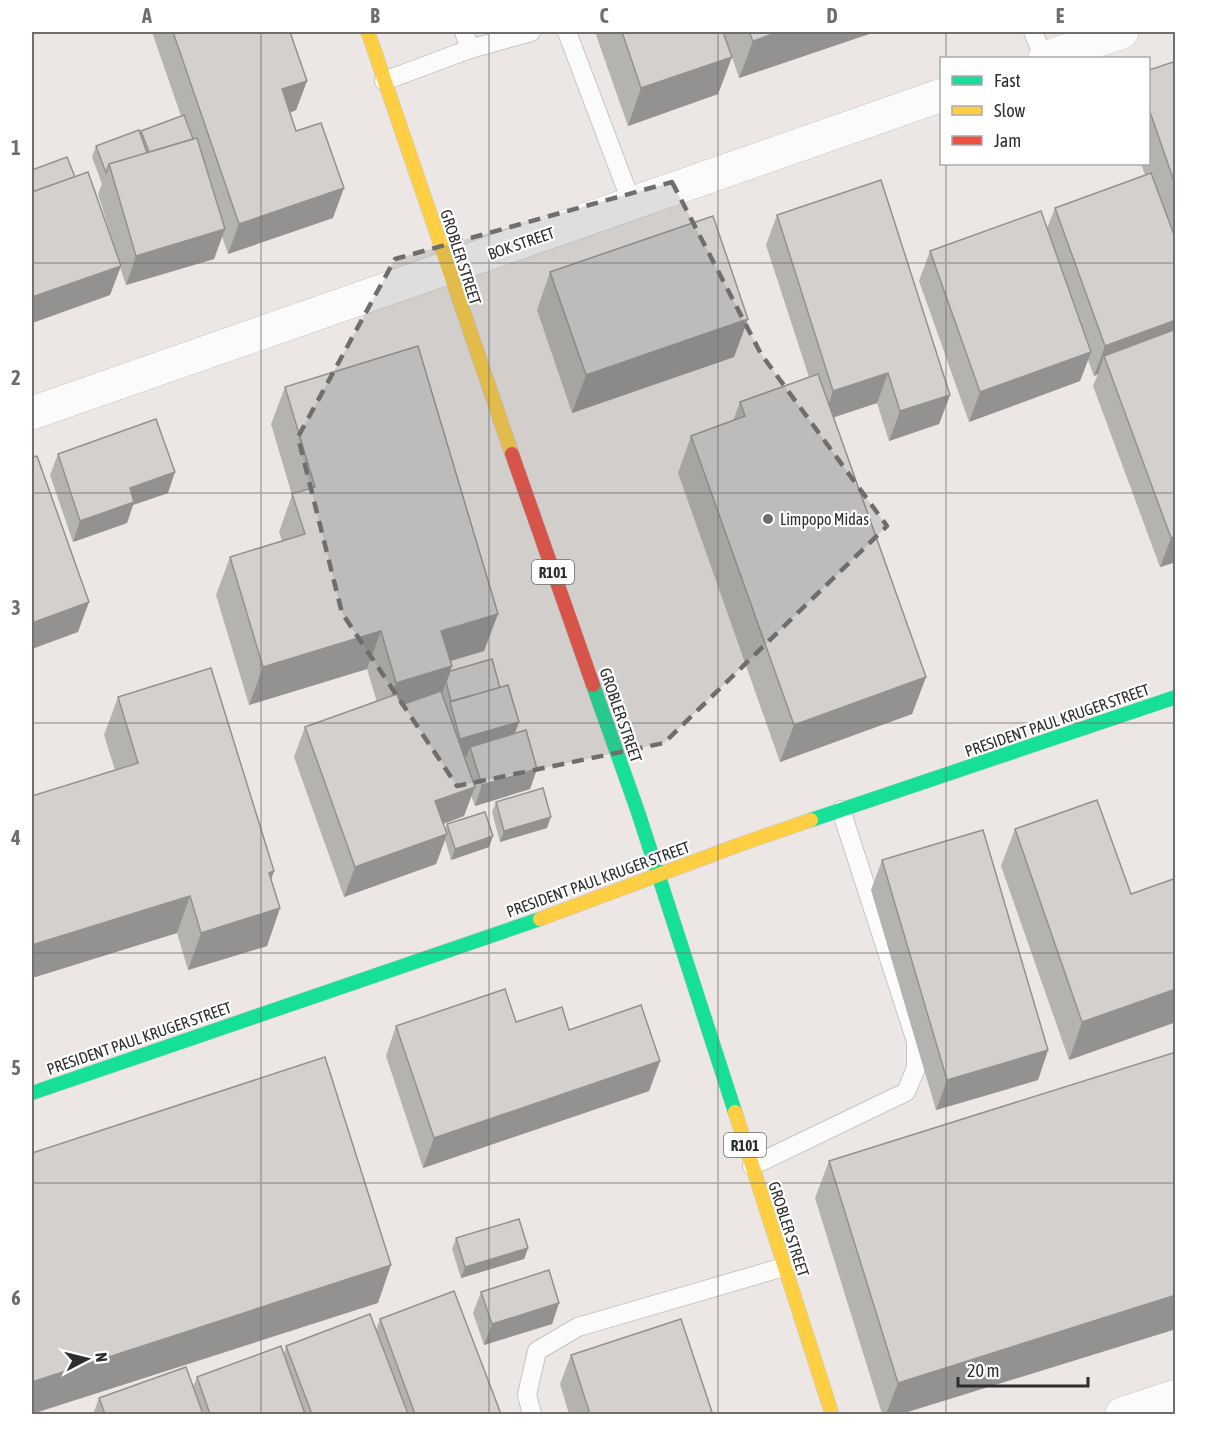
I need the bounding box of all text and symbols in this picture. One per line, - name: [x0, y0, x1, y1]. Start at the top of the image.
- text: A: [141, 4, 152, 27]
- text: B: [370, 4, 380, 27]
- text: C: [600, 4, 609, 27]
- text: D: [826, 4, 838, 27]
- text: E: [1056, 4, 1065, 27]
- legend: [940, 57, 1150, 165]
- text: Fast: [994, 70, 1021, 91]
- text: Slow: [994, 100, 1025, 121]
- text: Jam: [994, 130, 1021, 151]
- text: 1: [11, 136, 21, 159]
- street label: GROBLER STREET: [437, 207, 485, 307]
- street label: BOK STREET: [485, 223, 557, 263]
- text: 2: [11, 366, 21, 389]
- place label: Limpopo Midas: [780, 510, 869, 529]
- marker: Limpopo Midas: [761, 512, 775, 526]
- road number: R101: [532, 560, 574, 584]
- text: 3: [11, 596, 21, 619]
- street label: GROBLER STREET: [596, 665, 646, 765]
- street label: PRESIDENT PAUL KRUGER STREET: [962, 680, 1152, 760]
- text: 4: [10, 826, 21, 849]
- street label: PRESIDENT PAUL KRUGER STREET: [504, 837, 692, 921]
- street label: PRESIDENT PAUL KRUGER STREET: [44, 998, 234, 1078]
- text: 5: [11, 1056, 21, 1079]
- road number: R101: [724, 1133, 766, 1157]
- street label: GROBLER STREET: [765, 1179, 813, 1279]
- text: 6: [11, 1286, 21, 1309]
- north arrow: [57, 1329, 117, 1389]
- scale bar: [958, 1350, 1088, 1388]
- text: N: [92, 1351, 111, 1363]
- text: 20 m: [967, 1360, 999, 1381]

